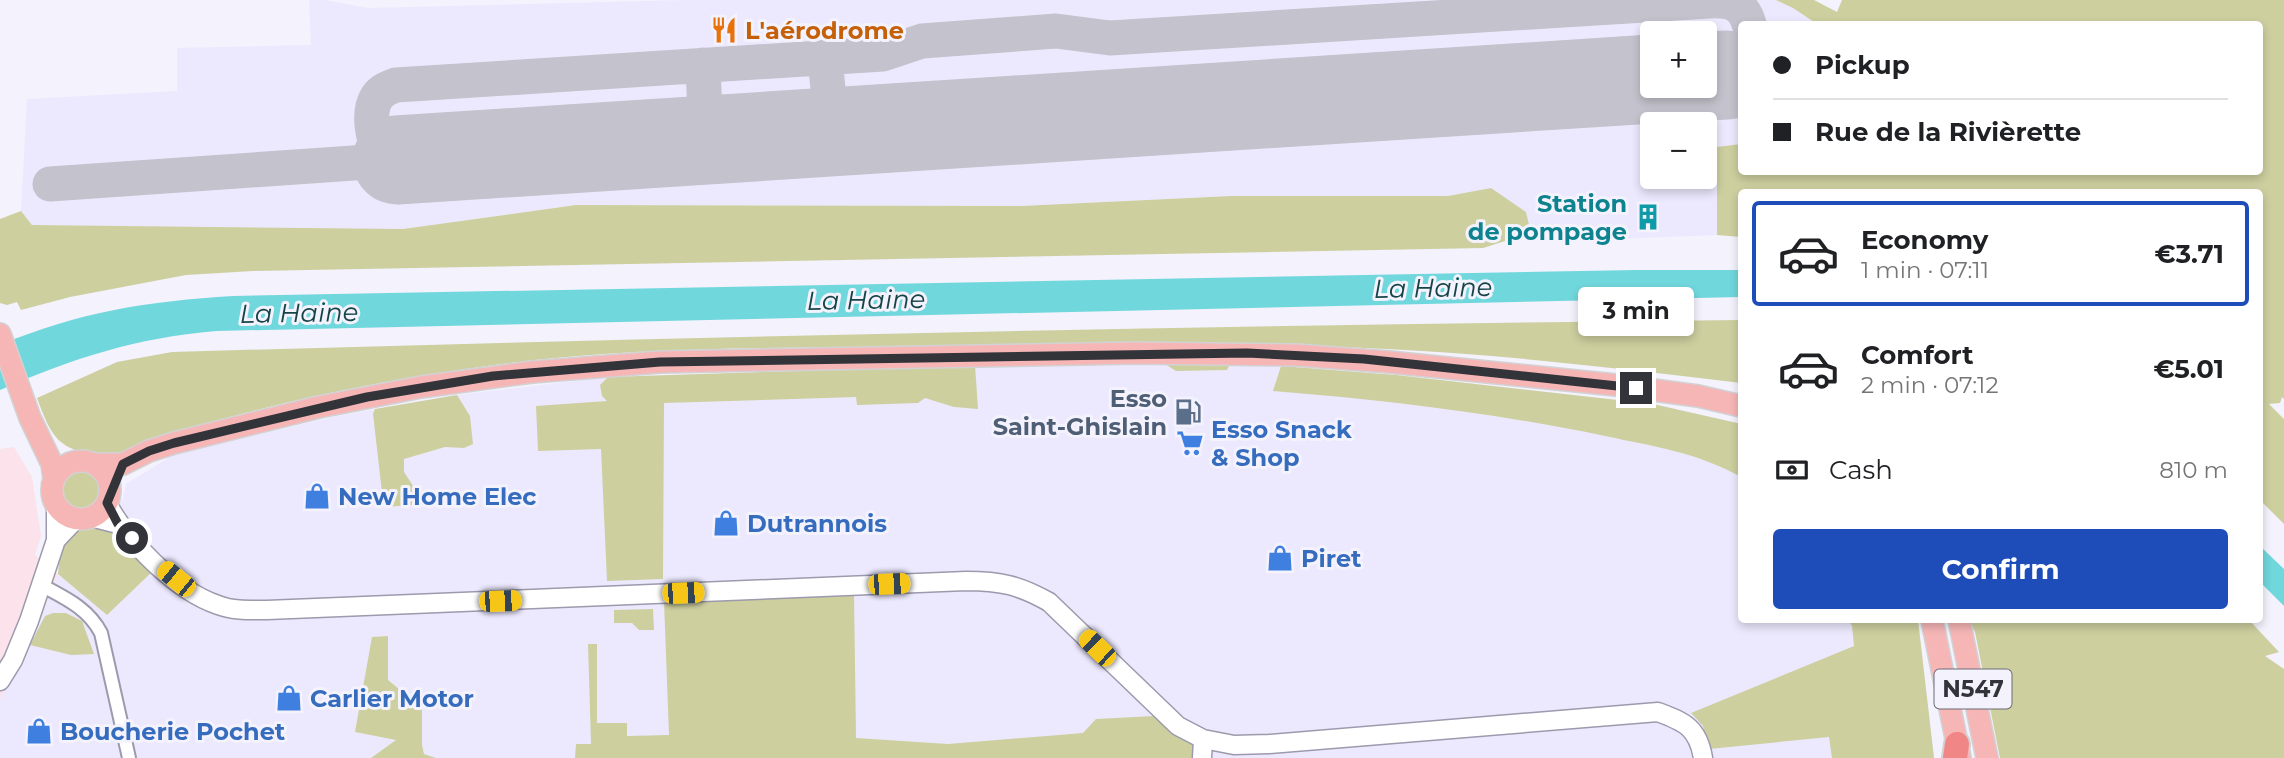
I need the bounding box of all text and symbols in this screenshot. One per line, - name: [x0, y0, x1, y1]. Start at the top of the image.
- restaurant icon: L'aérodrome: [709, 15, 739, 45]
- place label: L'aérodrome: [745, 16, 904, 45]
- map controls: [1640, 21, 1717, 189]
- button: +: [1640, 21, 1717, 98]
- text: Pickup: [1815, 49, 1910, 81]
- button: −: [1640, 112, 1717, 189]
- text: Rue de la Rivièrette: [1815, 116, 2081, 148]
- place label: Station de pompage: [1468, 189, 1627, 246]
- building icon: Station de pompage: [1633, 202, 1663, 232]
- icon: car: [1777, 222, 1840, 285]
- text: Economy: [1861, 224, 1988, 256]
- text: €3.71: [2155, 238, 2224, 270]
- text: 1 min · 07:11: [1861, 256, 1989, 284]
- water label: La Haine: [1373, 271, 1493, 305]
- water label: La Haine: [806, 283, 926, 317]
- callout: 3 min: [1578, 286, 1694, 336]
- water label: La Haine: [239, 296, 359, 330]
- text: 3 min: [1602, 297, 1670, 325]
- icon: car: [1777, 337, 1840, 400]
- text: Comfort: [1861, 339, 1973, 371]
- text: €5.01: [2153, 353, 2224, 385]
- text: 2 min · 07:12: [1861, 371, 1998, 399]
- route end: [1620, 372, 1652, 404]
- place label: Esso Saint-Ghislain: [993, 384, 1167, 441]
- fuel station icon: Esso Saint-Ghislain: [1173, 397, 1203, 427]
- place label: Esso Snack & Shop: [1211, 415, 1352, 472]
- supermarket icon: Esso Snack & Shop: [1175, 428, 1205, 458]
- icon: cash: [1773, 451, 1811, 489]
- text: Cash: [1829, 454, 1893, 486]
- text: 810 m: [2159, 456, 2228, 484]
- shop icon: New Home Elec: [302, 481, 332, 511]
- place label: New Home Elec: [338, 482, 537, 511]
- shop icon: Dutrannois: [711, 508, 741, 538]
- place label: Dutrannois: [747, 509, 887, 538]
- route start: [116, 522, 148, 554]
- button: Confirm: [1773, 529, 2228, 609]
- shop icon: Piret: [1265, 543, 1295, 573]
- place label: Piret: [1301, 544, 1362, 573]
- car: [154, 558, 199, 600]
- car: [868, 573, 911, 595]
- car: [662, 582, 705, 604]
- car: [479, 590, 522, 612]
- car: [1075, 626, 1120, 670]
- road number: N547: [1934, 670, 2011, 708]
- shop icon: Carlier Motor: [274, 683, 304, 713]
- place label: Carlier Motor: [310, 684, 474, 713]
- shop icon: Boucherie Pochet: [24, 716, 54, 746]
- place label: Boucherie Pochet: [60, 717, 286, 746]

